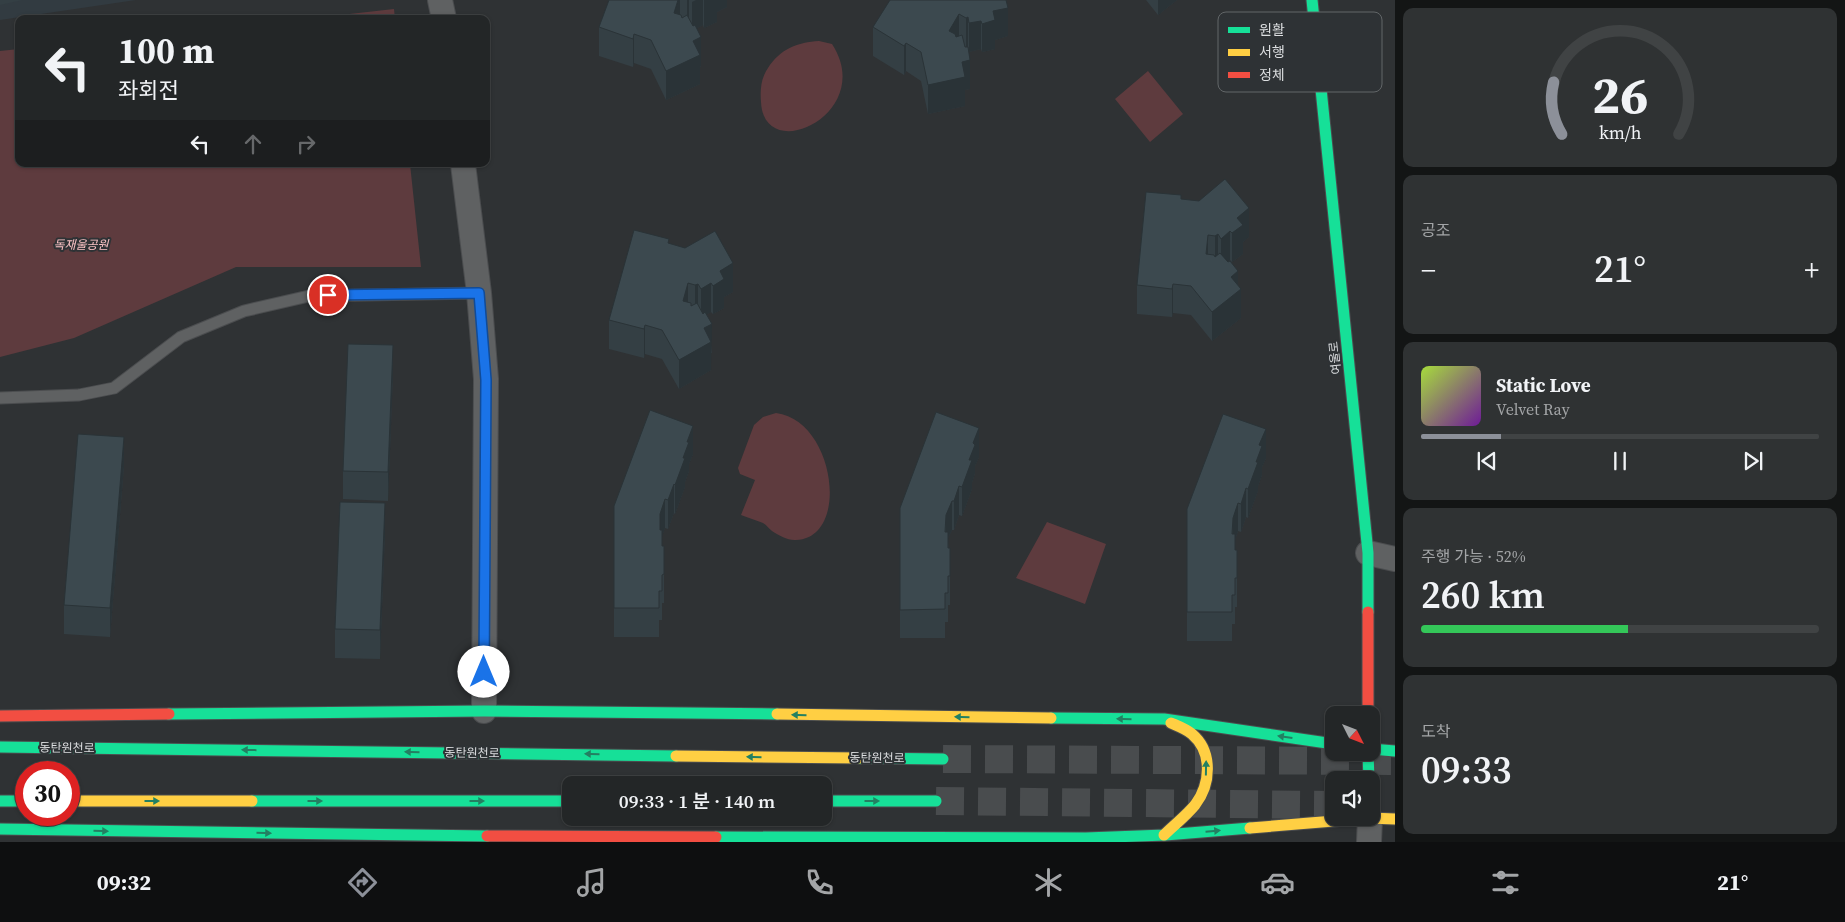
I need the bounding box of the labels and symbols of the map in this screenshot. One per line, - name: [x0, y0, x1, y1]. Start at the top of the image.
- legend: [1218, 12, 1382, 92]
- text: 원활: [1259, 20, 1285, 40]
- text: 서행: [1259, 42, 1285, 62]
- text: 정체: [1259, 65, 1285, 85]
- park label: 독재울공원: [53, 237, 110, 253]
- pin: [307, 274, 349, 316]
- street label: 여울로: [1325, 341, 1345, 375]
- position arrow: [457, 645, 509, 697]
- north arrow: [1325, 706, 1380, 761]
- one-way arrow: [791, 711, 807, 719]
- one-way arrow: [953, 713, 969, 721]
- one-way arrow: [1116, 715, 1132, 723]
- one-way arrow: [1277, 732, 1293, 740]
- street label: 동탄원천로: [39, 740, 95, 756]
- street label: 동탄원천로: [444, 745, 500, 761]
- one-way arrow: [241, 746, 257, 754]
- one-way arrow: [404, 748, 420, 756]
- one-way arrow: [584, 750, 600, 758]
- street label: 동탄원천로: [849, 750, 905, 766]
- one-way arrow: [746, 752, 762, 760]
- one-way arrow: [1203, 759, 1211, 775]
- speed limit sign: 30: [15, 761, 80, 826]
- one-way arrow: [145, 797, 161, 805]
- one-way arrow: [307, 797, 323, 805]
- one-way arrow: [470, 797, 486, 805]
- one-way arrow: [865, 797, 881, 805]
- one-way arrow: [93, 827, 109, 835]
- one-way arrow: [1206, 827, 1222, 835]
- one-way arrow: [256, 829, 272, 837]

